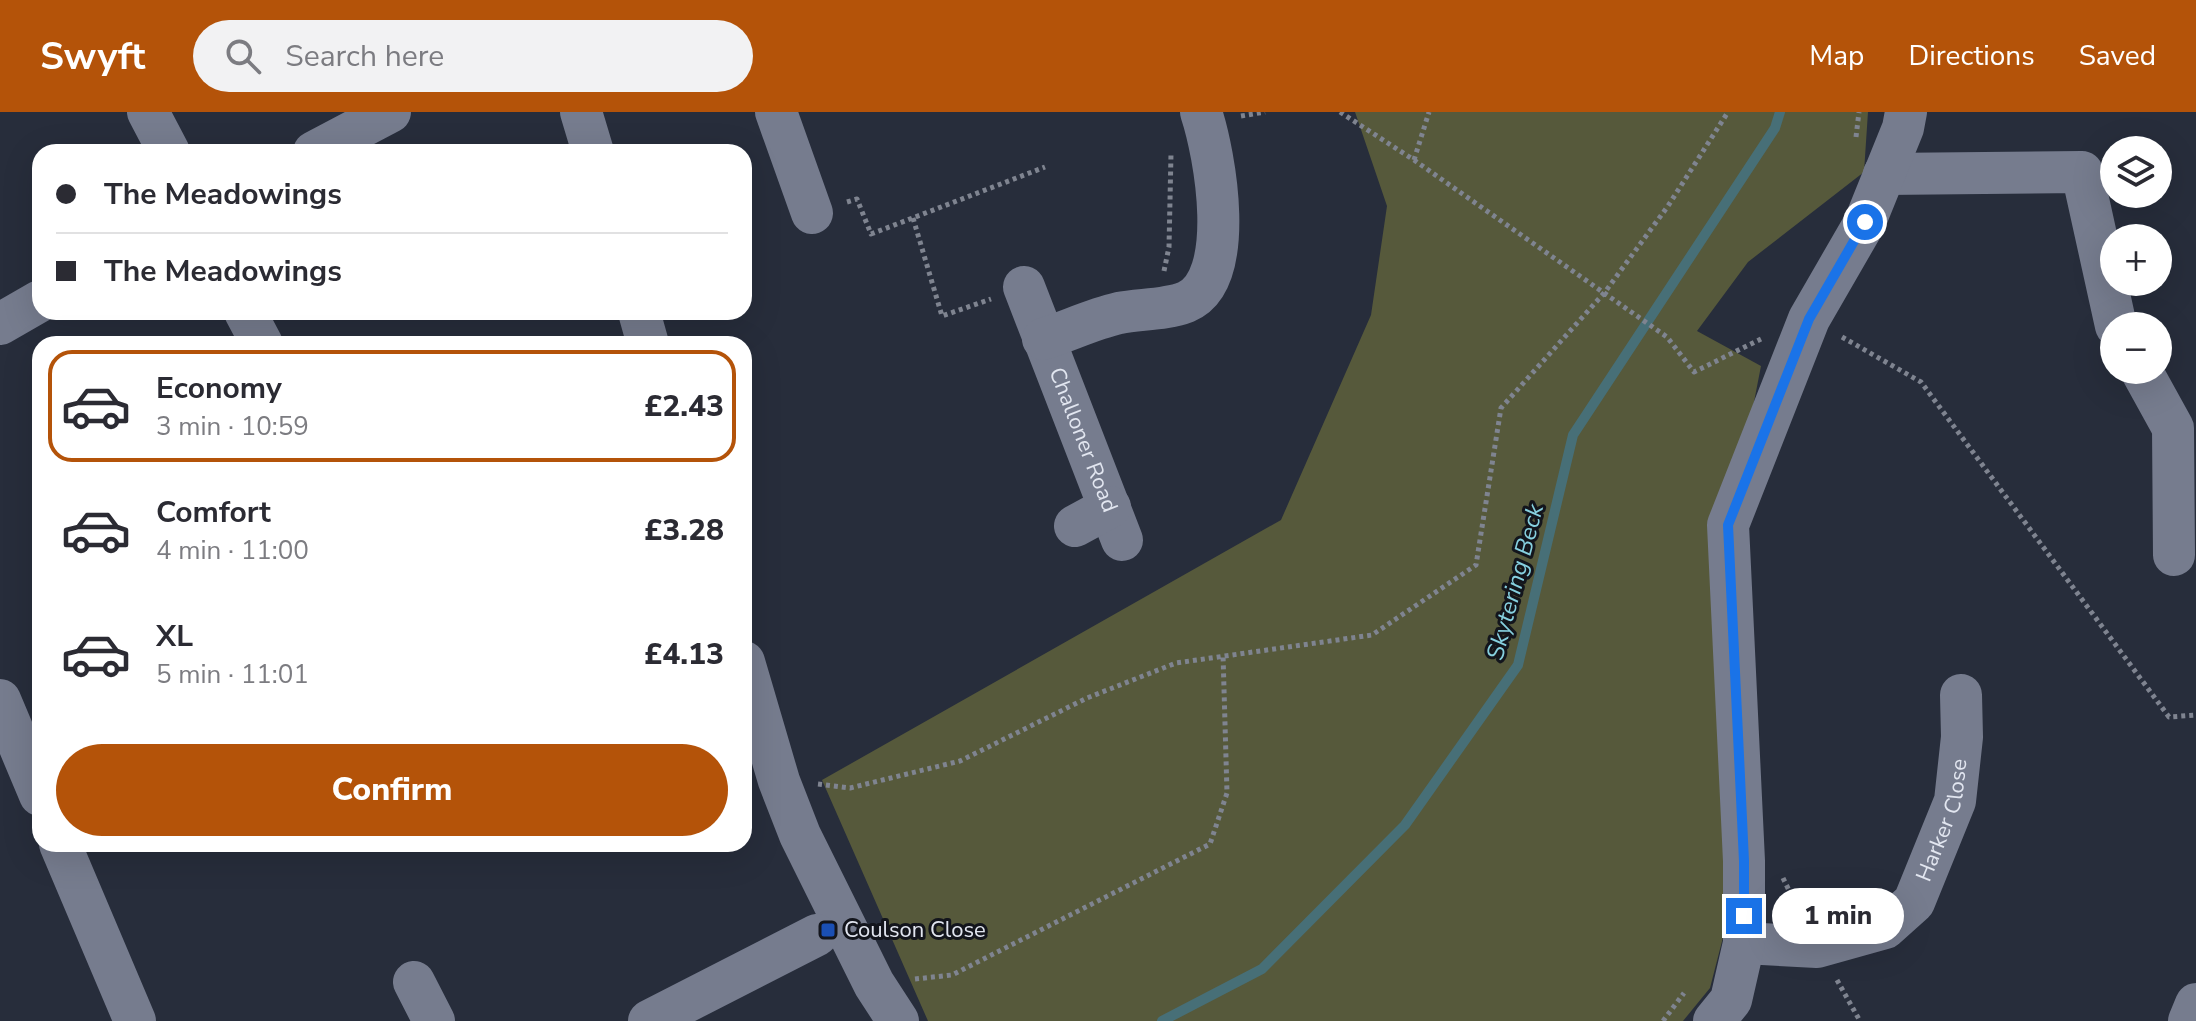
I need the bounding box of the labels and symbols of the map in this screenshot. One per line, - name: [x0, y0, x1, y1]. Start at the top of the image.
- route start: [1847, 204, 1883, 240]
- street label: Challoner Road: [1042, 363, 1125, 517]
- water label: Skytering Beck: [1479, 500, 1551, 663]
- street label: Harker Close: [1909, 757, 1975, 886]
- callout: 1 min: [1772, 888, 1904, 944]
- route end: [1726, 898, 1762, 934]
- place label: Coulson Close: [844, 915, 986, 945]
- marker: Coulson Close: [819, 921, 837, 939]

